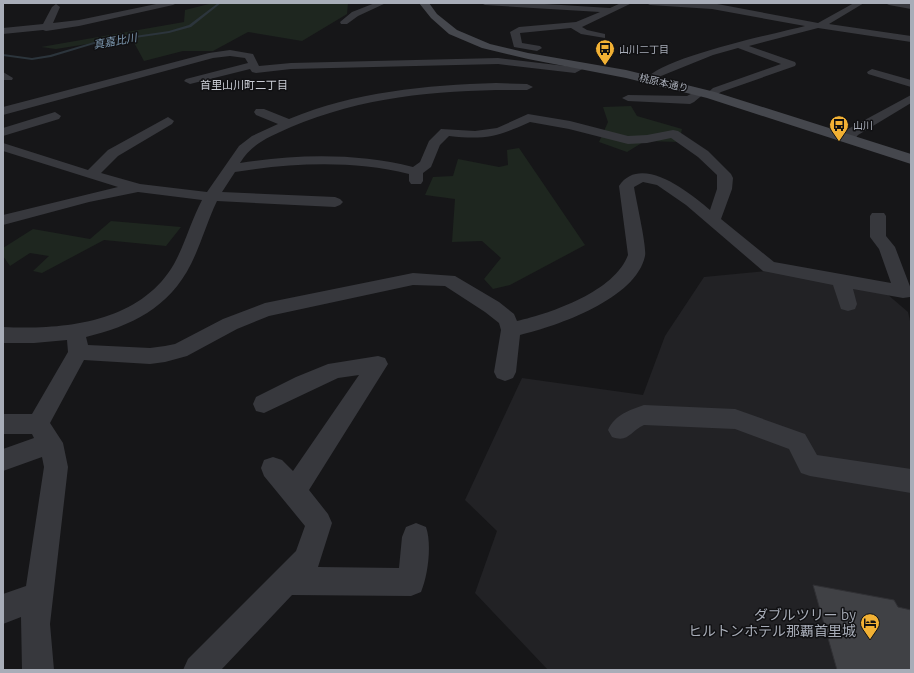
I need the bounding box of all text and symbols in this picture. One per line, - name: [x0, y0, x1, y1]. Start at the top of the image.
- water label: 真嘉比川: [92, 31, 139, 51]
- bus stop icon: 山川二丁目: [594, 38, 616, 66]
- place label: 山川二丁目: [619, 44, 669, 55]
- street label: 桃原本通り: [638, 72, 690, 94]
- district label: 首里山川町二丁目: [200, 79, 288, 91]
- bus stop icon: 山川: [828, 114, 850, 142]
- place label: 山川: [853, 120, 873, 131]
- place label: ダブルツリー by ヒルトンホテル那覇首里城: [688, 607, 856, 639]
- hotel icon: ダブルツリー by ヒルトンホテル那覇首里城: [859, 612, 881, 640]

